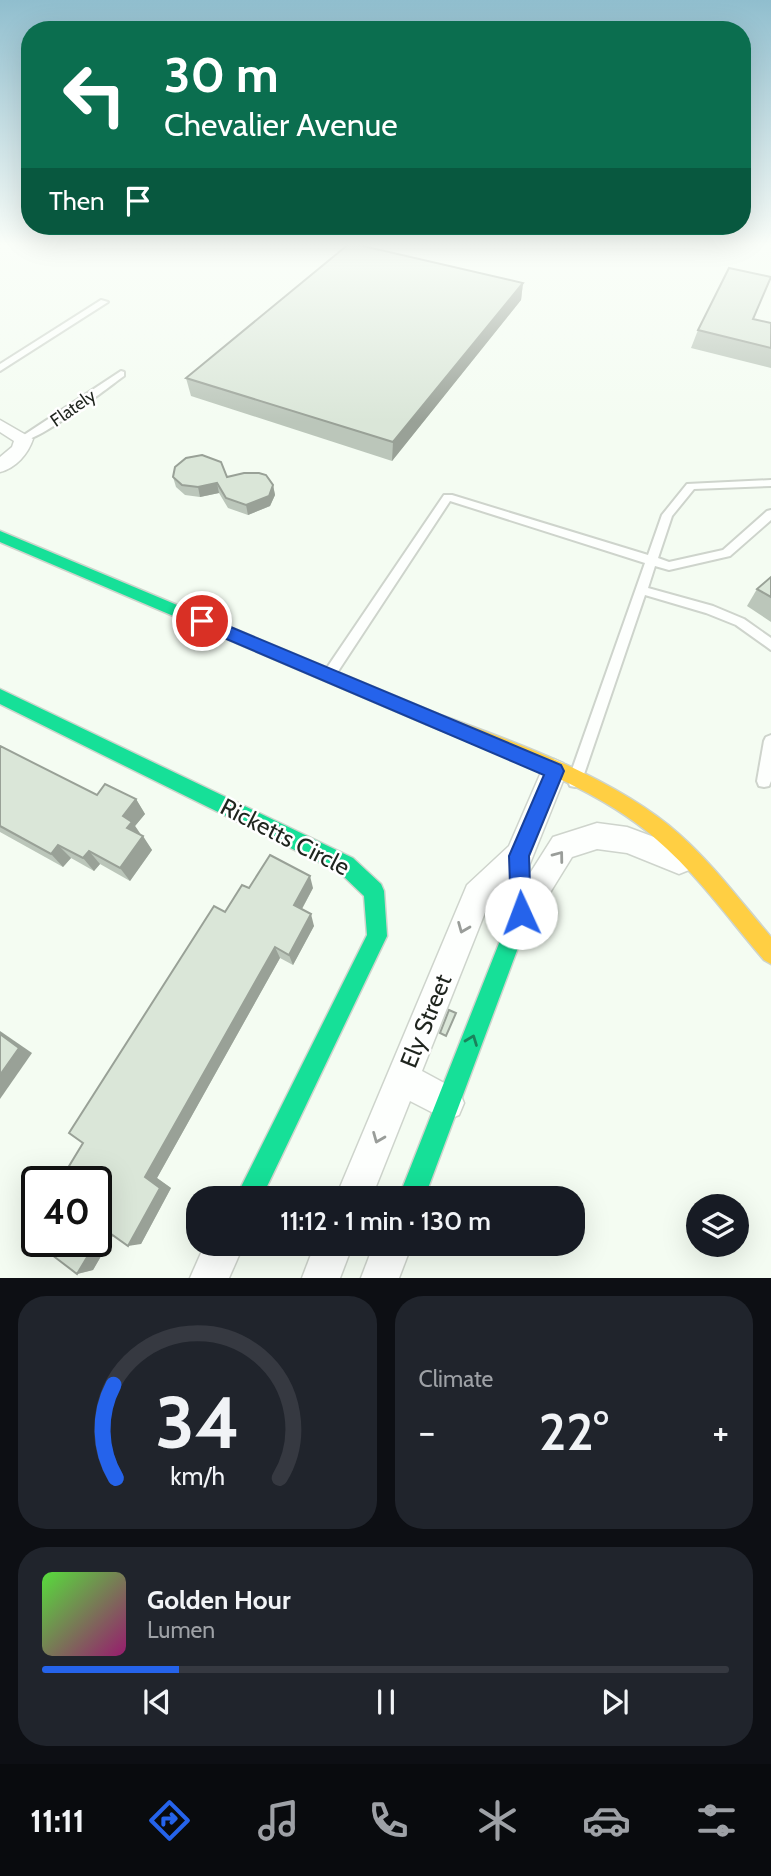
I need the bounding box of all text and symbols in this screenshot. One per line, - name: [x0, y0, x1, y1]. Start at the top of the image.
- text: 30 m: [164, 45, 279, 104]
- icon: left: [49, 49, 140, 140]
- text: Chevalier Avenue: [164, 105, 398, 144]
- icon: arrive: [119, 182, 157, 220]
- text: Then: [49, 185, 105, 217]
- street label: Flately: [46, 384, 100, 432]
- pin: [172, 591, 232, 651]
- icon: arrive: [183, 602, 221, 640]
- street label: Ricketts Circle: [216, 792, 355, 881]
- one-way arrow: [550, 851, 563, 864]
- position arrow: [484, 876, 558, 950]
- one-way arrow: [458, 921, 472, 933]
- street label: Ely Street: [394, 970, 457, 1072]
- one-way arrow: [464, 1034, 478, 1046]
- one-way arrow: [372, 1132, 386, 1144]
- speed limit sign: 40: [21, 1166, 112, 1257]
- map controls: [686, 1194, 749, 1257]
- button: layers: [686, 1194, 749, 1257]
- text: 11:12 · 1 min · 130 m: [280, 1205, 491, 1237]
- text: Climate: [419, 1365, 493, 1393]
- text: 34: [155, 1379, 239, 1467]
- text: 22°: [539, 1400, 609, 1463]
- text: −: [419, 1408, 435, 1455]
- text: +: [712, 1408, 729, 1455]
- text: km/h: [170, 1461, 225, 1491]
- text: Golden Hour: [147, 1584, 290, 1616]
- text: Lumen: [147, 1616, 215, 1644]
- icon: previous: [138, 1683, 176, 1721]
- icon: pause: [367, 1683, 405, 1721]
- icon: next: [596, 1683, 634, 1721]
- icon: directions: [145, 1796, 194, 1845]
- icon: music: [254, 1796, 303, 1845]
- icon: phone: [364, 1796, 413, 1845]
- icon: climate: [473, 1796, 522, 1845]
- icon: car: [582, 1796, 631, 1845]
- icon: filters: [692, 1796, 741, 1845]
- text: 11:11: [30, 1801, 85, 1840]

